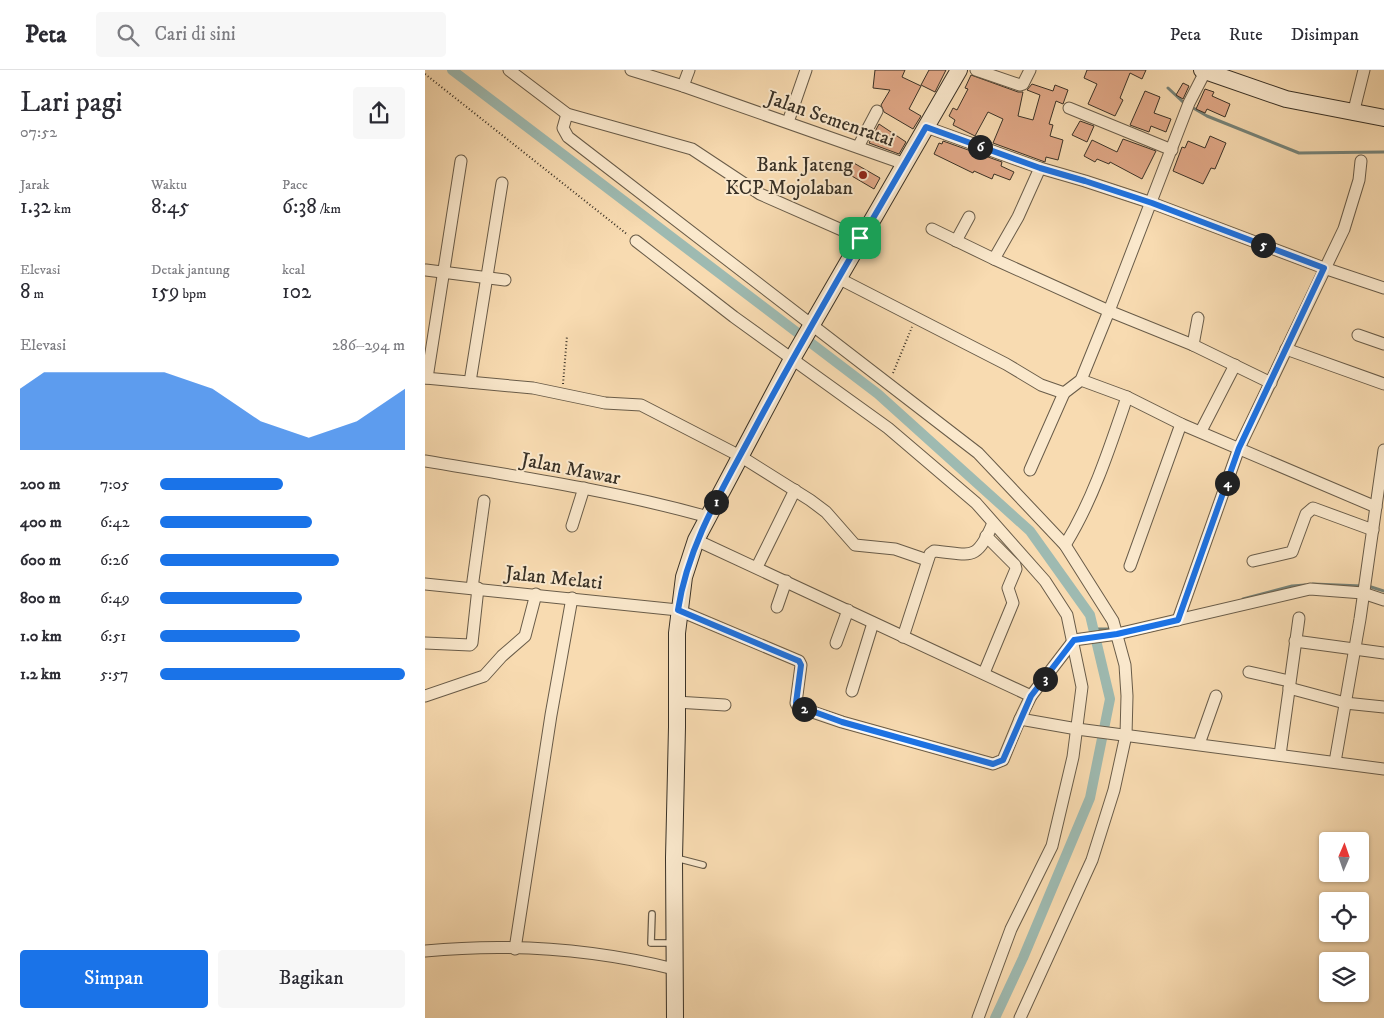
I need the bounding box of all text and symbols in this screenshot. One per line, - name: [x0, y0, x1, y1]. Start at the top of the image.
- search box: [96, 12, 446, 57]
- text: Peta: [25, 20, 66, 50]
- icon: search: [114, 21, 142, 49]
- text: Cari di sini: [154, 23, 236, 46]
- text: Peta: [1170, 24, 1201, 46]
- text: Rute: [1229, 24, 1263, 46]
- text: Disimpan: [1291, 24, 1359, 46]
- text: Lari pagi: [20, 85, 123, 120]
- street label: Jalan Semenratai: [761, 85, 898, 153]
- button: share: [353, 87, 405, 139]
- text: 07:52: [20, 122, 57, 142]
- pin: 6: [967, 134, 993, 160]
- text: 6: [977, 138, 984, 156]
- place label: Bank Jateng KCP Mojolaban: [725, 153, 854, 201]
- marker: Bank Jateng KCP Mojolaban: [857, 169, 869, 181]
- text: Jarak: [20, 176, 49, 194]
- text: Waktu: [151, 176, 187, 194]
- text: Pace: [282, 176, 308, 194]
- text: 1.32: [20, 194, 51, 220]
- text: 8:45: [151, 194, 189, 220]
- text: 6:38: [282, 194, 317, 220]
- text: km: [51, 200, 71, 218]
- text: /km: [317, 200, 341, 218]
- pin: [839, 217, 881, 259]
- icon: arrive: [846, 224, 874, 252]
- pin: 5: [1251, 232, 1275, 258]
- text: 5: [1260, 236, 1267, 254]
- text: Elevasi: [20, 261, 60, 279]
- text: Detak jantung: [151, 261, 230, 279]
- text: kcal: [282, 261, 305, 279]
- text: 8: [20, 279, 31, 305]
- text: 159: [151, 279, 180, 305]
- text: 102: [282, 279, 311, 305]
- text: m: [31, 285, 44, 303]
- text: bpm: [180, 285, 207, 303]
- text: Elevasi: [20, 335, 66, 355]
- text: 286–294 m: [332, 335, 405, 355]
- street label: Jalan Mawar: [517, 447, 623, 491]
- pin: 4: [1215, 470, 1239, 496]
- text: 200 m: [20, 474, 61, 494]
- text: 7:05: [100, 474, 129, 494]
- text: 4: [1223, 474, 1232, 492]
- pin: 1: [703, 490, 729, 514]
- text: 1: [714, 493, 719, 511]
- text: 400 m: [20, 512, 62, 532]
- text: 6:42: [100, 512, 130, 532]
- text: 600 m: [20, 550, 61, 570]
- text: 6:26: [100, 550, 129, 570]
- street label: Jalan Melati: [502, 561, 604, 596]
- text: 800 m: [20, 588, 61, 608]
- text: 6:49: [100, 588, 130, 608]
- text: 1.0 km: [20, 626, 62, 646]
- text: 6:51: [100, 626, 126, 646]
- text: 1.2 km: [20, 664, 61, 684]
- text: 5:57: [100, 664, 129, 684]
- pin: 3: [1033, 666, 1057, 692]
- text: 3: [1043, 670, 1048, 688]
- pin: 2: [791, 696, 817, 722]
- text: 2: [801, 700, 808, 718]
- north arrow: [1319, 832, 1369, 882]
- map controls: [1319, 832, 1369, 1002]
- button: locate: [1319, 892, 1369, 942]
- button: Simpan: [20, 950, 208, 1008]
- button: Bagikan: [218, 950, 405, 1008]
- button: layers: [1319, 952, 1369, 1002]

